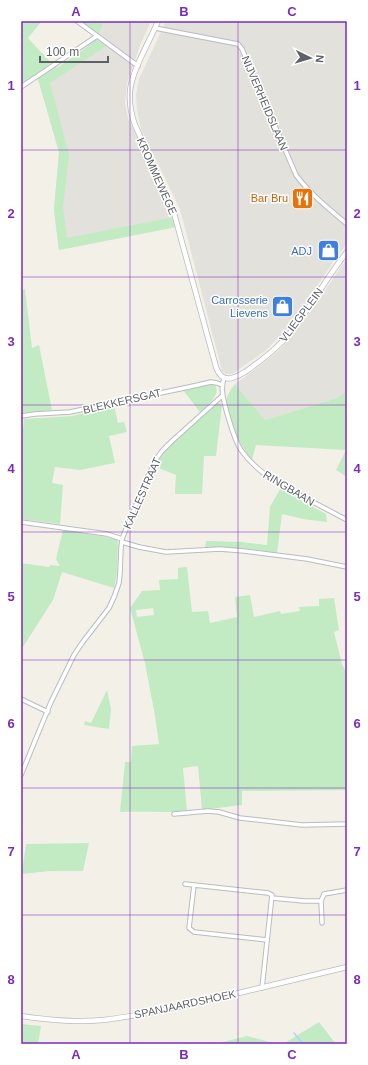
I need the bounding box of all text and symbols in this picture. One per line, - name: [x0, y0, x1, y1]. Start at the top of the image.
- text: A: [71, 4, 81, 19]
- text: B: [179, 4, 189, 19]
- text: C: [287, 4, 297, 19]
- scale bar: [40, 38, 108, 64]
- north arrow: [290, 38, 330, 78]
- text: 100 m: [46, 45, 79, 59]
- street label: NIJVERHEIDSLAAN: [240, 54, 290, 152]
- text: N: [314, 54, 326, 63]
- text: 1: [7, 78, 15, 93]
- text: 1: [353, 78, 361, 93]
- street label: KROMMEWEGE: [135, 136, 179, 216]
- restaurant icon: Bar Bru: [290, 185, 316, 211]
- place label: Bar Bru: [251, 192, 288, 204]
- text: 2: [7, 206, 15, 221]
- text: 2: [353, 206, 361, 221]
- shop icon: ADJ: [315, 238, 341, 264]
- place label: ADJ: [291, 245, 312, 257]
- street label: VLIEGPLEIN: [277, 286, 325, 344]
- shop icon: Carrosserie Lievens: [270, 293, 296, 319]
- place label: Carrosserie Lievens: [211, 294, 268, 319]
- text: 3: [7, 334, 15, 349]
- text: 3: [353, 334, 361, 349]
- street label: BLEKKERSGAT: [82, 386, 163, 416]
- street label: KALLESTRAAT: [121, 455, 163, 531]
- text: 4: [7, 461, 15, 476]
- text: 4: [353, 461, 361, 476]
- street label: RINGBAAN: [261, 468, 317, 508]
- text: 5: [7, 589, 15, 604]
- text: 5: [353, 589, 361, 604]
- text: 6: [7, 716, 15, 731]
- text: 6: [353, 716, 361, 731]
- text: 7: [7, 844, 15, 859]
- text: 7: [353, 844, 361, 859]
- text: 8: [7, 972, 15, 987]
- text: 8: [353, 972, 361, 987]
- street label: SPANJAARDSHOEK: [133, 987, 238, 1021]
- text: A: [71, 1047, 81, 1062]
- text: B: [179, 1047, 189, 1062]
- text: C: [287, 1047, 297, 1062]

